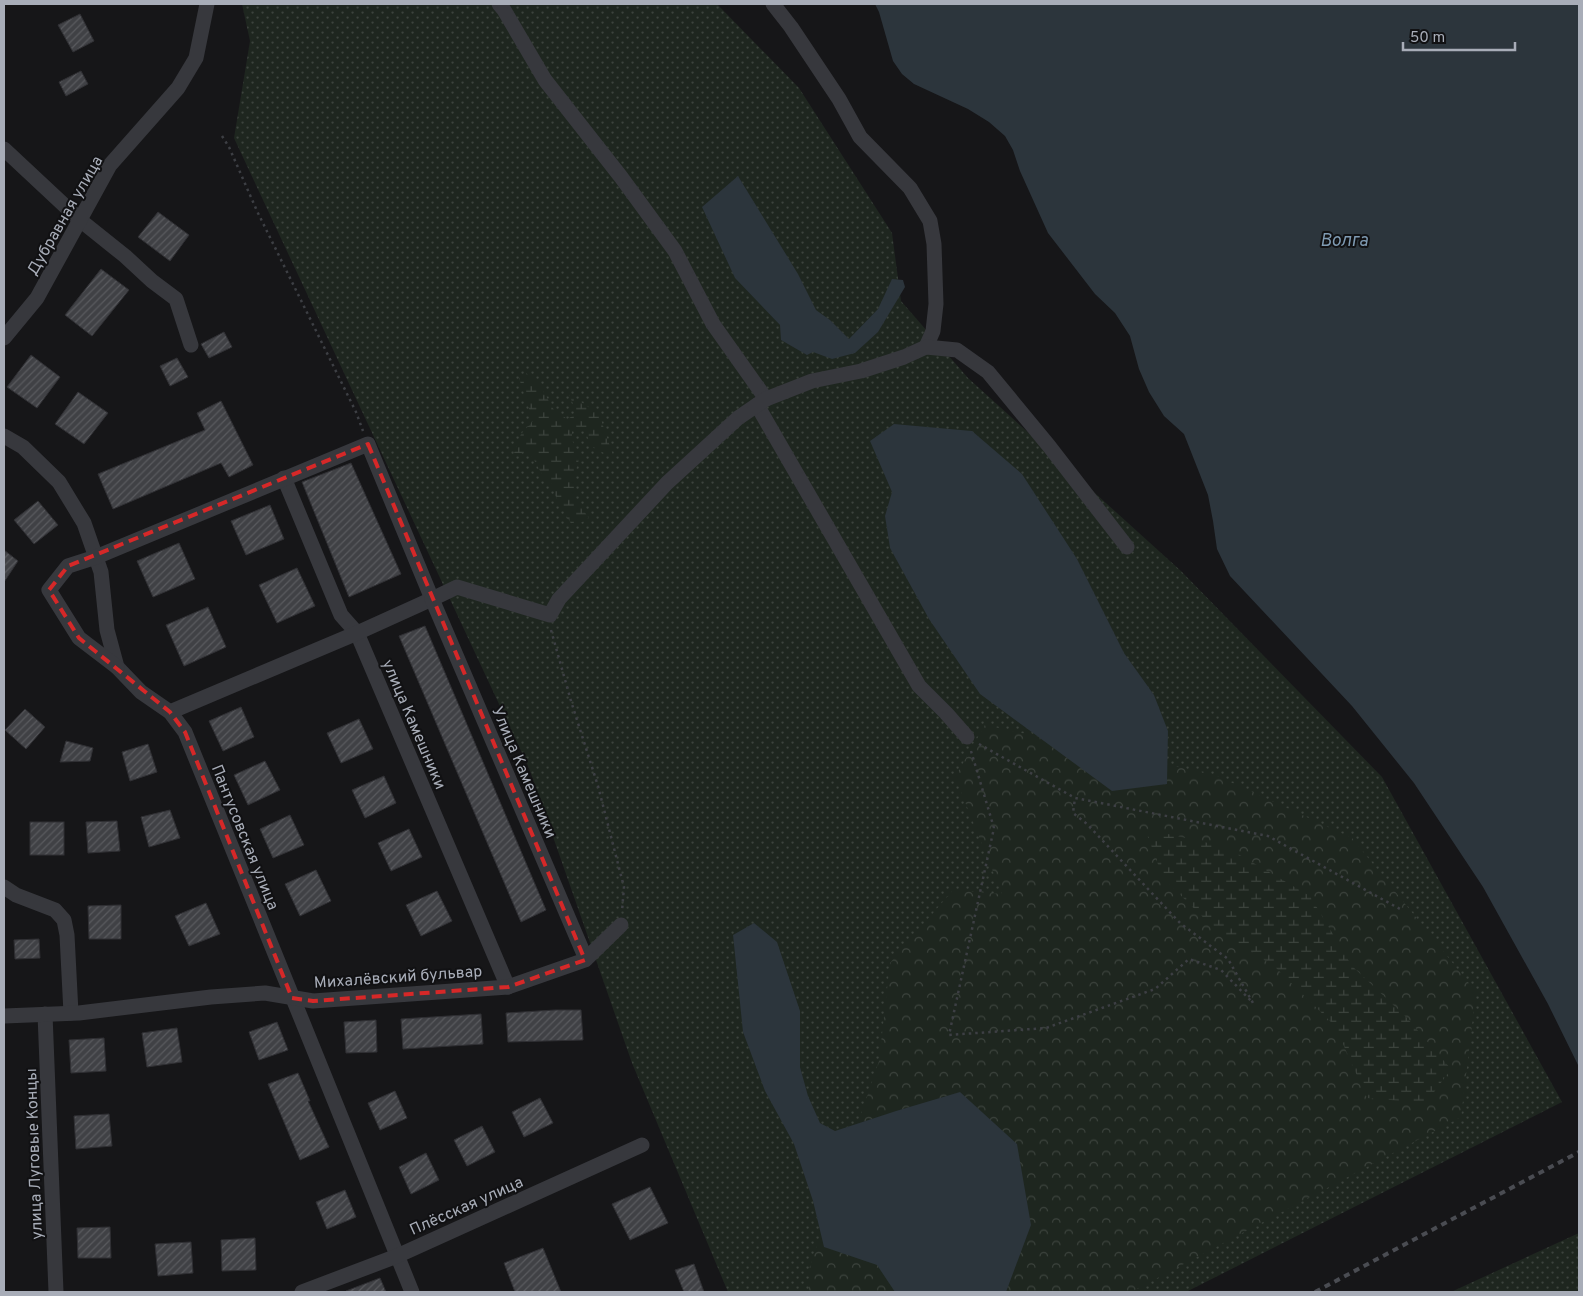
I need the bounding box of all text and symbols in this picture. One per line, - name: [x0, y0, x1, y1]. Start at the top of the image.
- scale bar: [1403, 20, 1516, 52]
- text: 50 m: [1410, 29, 1445, 48]
- street label: Дубравная улица: [23, 153, 108, 279]
- water label: Волга: [1320, 230, 1369, 253]
- street label: улица Камешники: [377, 657, 450, 793]
- street label: Улица Камешники: [486, 704, 560, 842]
- street label: Пантусовская улица: [206, 762, 282, 913]
- street label: Михалёвский бульвар: [313, 962, 483, 994]
- street label: улица Луговые Концы: [22, 1068, 48, 1240]
- street label: Плёсская улица: [407, 1173, 527, 1241]

